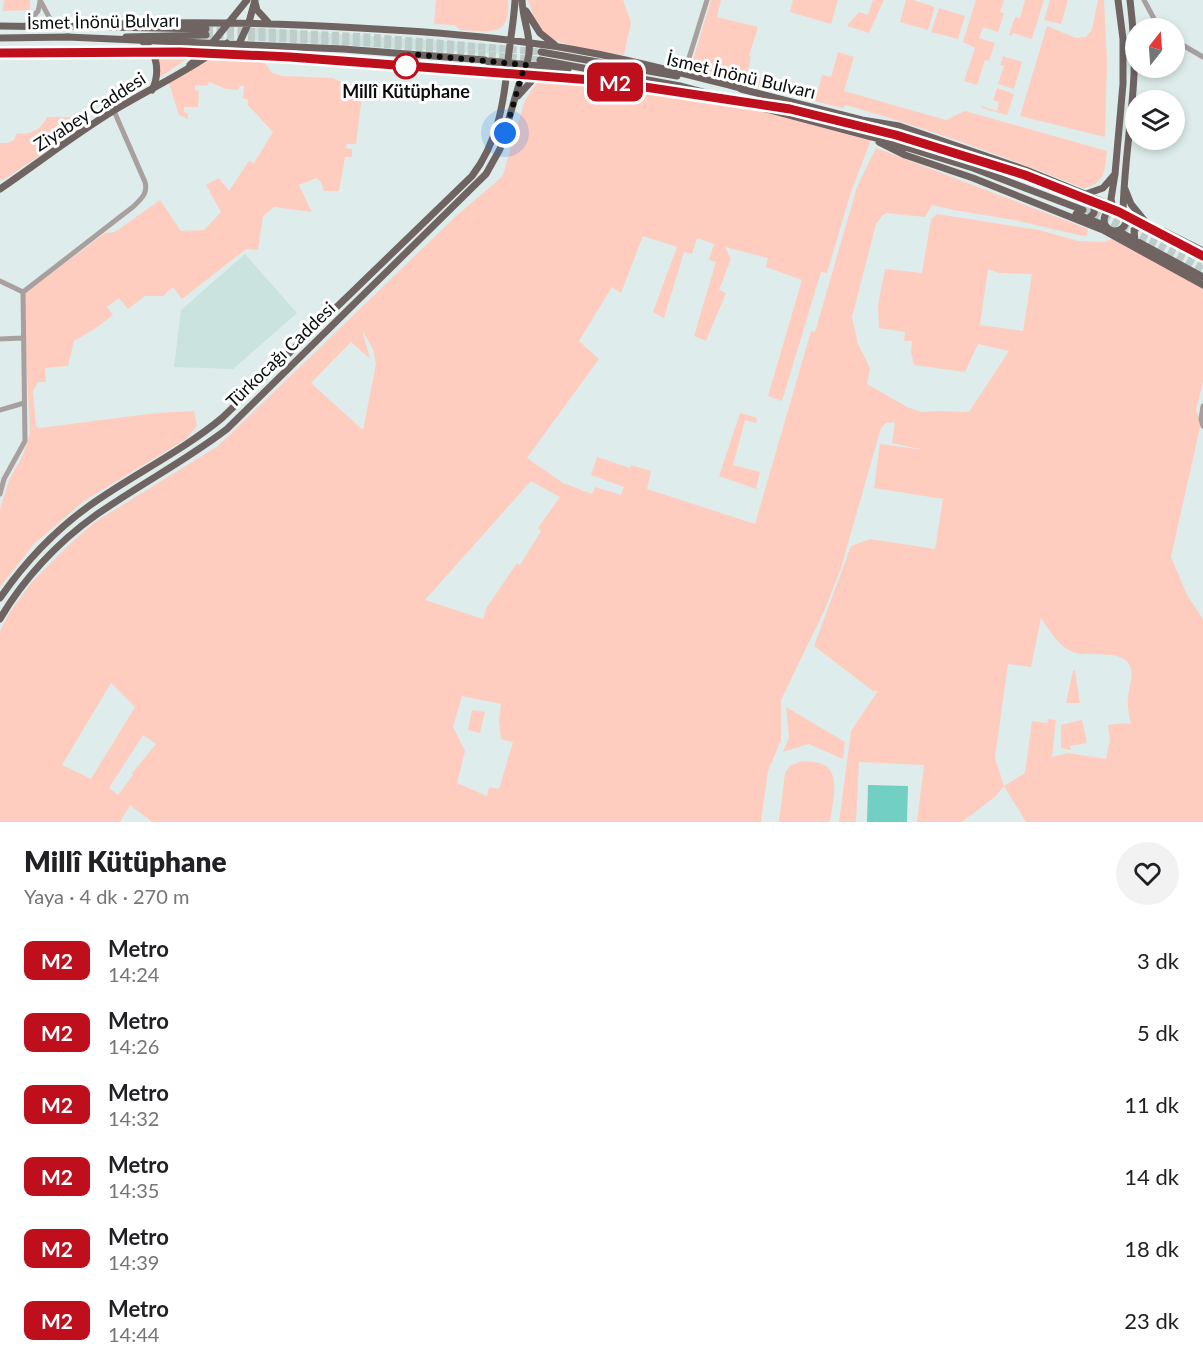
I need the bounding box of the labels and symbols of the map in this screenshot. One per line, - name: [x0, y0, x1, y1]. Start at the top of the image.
- street label: İsmet İnönü Bulvarı: [27, 9, 179, 33]
- north arrow: [1125, 18, 1185, 78]
- street label: İsmet İnönü Bulvarı: [665, 47, 818, 103]
- marker: Millî Kütüphane: [393, 53, 419, 79]
- line badge: M2: [588, 62, 642, 101]
- street label: Ziyabey Caddesi: [29, 67, 149, 155]
- place label: Millî Kütüphane: [342, 80, 470, 102]
- your location: [490, 118, 520, 148]
- street label: Türkocağı Caddesi: [221, 297, 339, 412]

